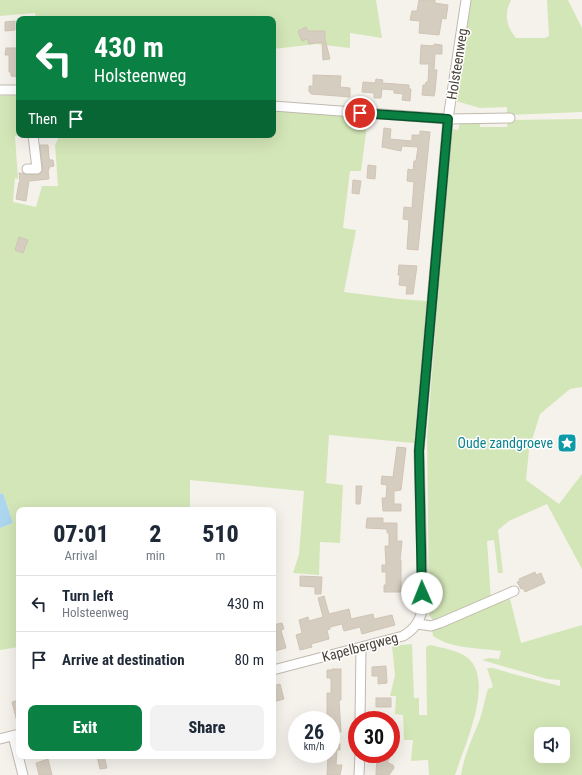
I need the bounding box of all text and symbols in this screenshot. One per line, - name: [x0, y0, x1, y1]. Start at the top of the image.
- street label: Holsteenweg: [443, 27, 471, 101]
- text: 430 m: [94, 31, 164, 64]
- icon: left: [28, 32, 80, 84]
- text: Holsteenweg: [94, 65, 186, 86]
- pin: [343, 96, 377, 130]
- icon: arrive: [349, 102, 371, 124]
- icon: arrive: [65, 108, 87, 130]
- text: Then: [28, 110, 57, 128]
- place icon: Oude zandgroeve: [556, 432, 578, 454]
- place label: Oude zandgroeve: [458, 435, 553, 451]
- text: 07:01: [53, 520, 109, 548]
- text: 2: [149, 520, 162, 548]
- text: 510: [202, 520, 239, 548]
- text: Arrival: [64, 548, 98, 563]
- text: min: [146, 548, 165, 563]
- text: m: [216, 548, 225, 563]
- position arrow: [401, 572, 443, 614]
- text: Turn left: [62, 587, 113, 605]
- icon: left: [28, 593, 50, 615]
- text: 430 m: [227, 595, 264, 613]
- text: Holsteenweg: [62, 605, 129, 620]
- street label: Kapelbergweg: [320, 629, 400, 665]
- icon: arrive: [28, 649, 50, 671]
- text: Arrive at destination: [62, 651, 185, 669]
- text: 80 m: [234, 651, 264, 669]
- button: Exit: [28, 705, 142, 751]
- button: Share: [150, 705, 264, 751]
- speed limit sign: 30: [348, 711, 400, 763]
- text: 26: [304, 720, 324, 744]
- map controls: [534, 727, 570, 763]
- button: sound: [534, 727, 570, 763]
- text: km/h: [304, 741, 324, 752]

